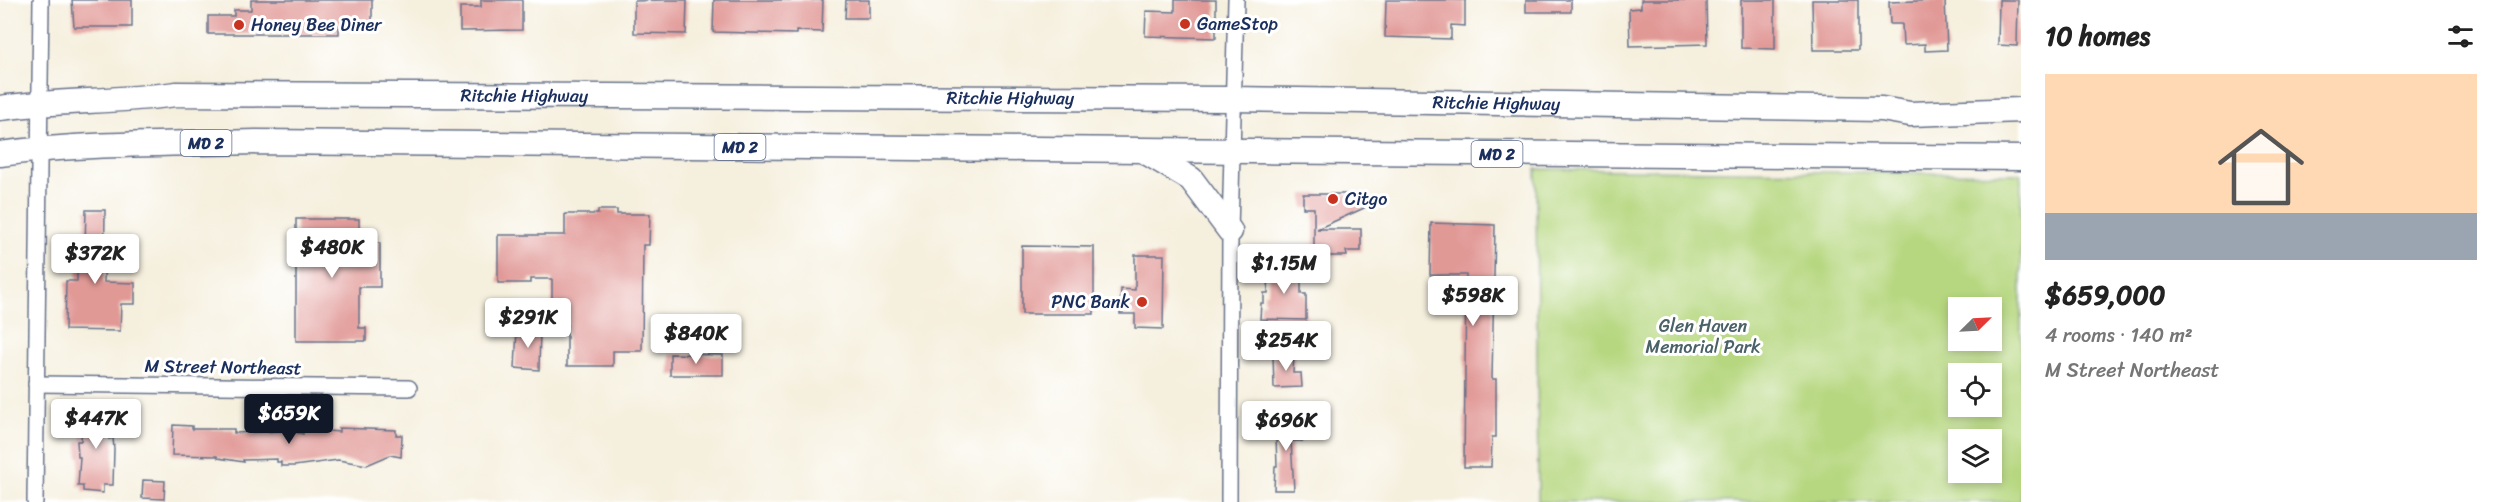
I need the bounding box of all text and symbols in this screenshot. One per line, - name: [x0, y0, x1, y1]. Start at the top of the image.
- place label: GameStop: [1197, 8, 1278, 40]
- place label: Honey Bee Diner: [251, 9, 383, 41]
- text: 10 homes: [2045, 13, 2150, 59]
- marker: GameStop: [1178, 17, 1192, 31]
- marker: Honey Bee Diner: [232, 18, 246, 32]
- icon: filters: [2444, 20, 2477, 53]
- street label: Ritchie Highway: [460, 79, 589, 112]
- street label: Ritchie Highway: [946, 82, 1075, 114]
- street label: Ritchie Highway: [1432, 86, 1561, 120]
- icon: home: [2207, 113, 2315, 221]
- road number: MD 2: [180, 130, 232, 156]
- road number: MD 2: [714, 134, 766, 160]
- road number: MD 2: [1472, 141, 1522, 167]
- place label: Citgo: [1345, 183, 1387, 215]
- marker: Citgo: [1326, 192, 1340, 206]
- pin: $480K: [290, 228, 374, 279]
- text: $480K: [301, 230, 363, 265]
- pin: $372K: [53, 234, 137, 285]
- text: $372K: [65, 236, 125, 271]
- pin: $1.15M: [1235, 244, 1333, 295]
- text: $1.15M: [1251, 246, 1317, 281]
- text: $659,000: [2045, 272, 2165, 318]
- pin: $598K: [1431, 276, 1515, 327]
- text: $598K: [1442, 278, 1504, 313]
- place label: PNC Bank: [1051, 286, 1130, 318]
- marker: PNC Bank: [1135, 295, 1149, 309]
- north arrow: [1948, 297, 2002, 351]
- map controls: [1948, 297, 2002, 483]
- pin: $291K: [486, 298, 570, 349]
- text: $291K: [499, 300, 557, 335]
- park label: Glen Haven Memorial Park: [1645, 310, 1761, 363]
- pin: $840K: [654, 314, 738, 365]
- text: $840K: [665, 316, 727, 351]
- text: 4 rooms · 140 m²: [2045, 318, 2193, 353]
- pin: $254K: [1244, 321, 1328, 372]
- text: $254K: [1255, 323, 1317, 358]
- street label: M Street Northeast: [144, 350, 302, 384]
- text: M Street Northeast: [2045, 353, 2219, 388]
- button: locate: [1948, 363, 2002, 417]
- pin: $659K: [247, 394, 331, 445]
- text: $659K: [258, 396, 320, 431]
- pin: $447K: [54, 399, 138, 450]
- text: $447K: [65, 401, 127, 436]
- pin: $696K: [1244, 401, 1328, 452]
- text: $696K: [1256, 403, 1316, 438]
- button: layers: [1948, 429, 2002, 483]

